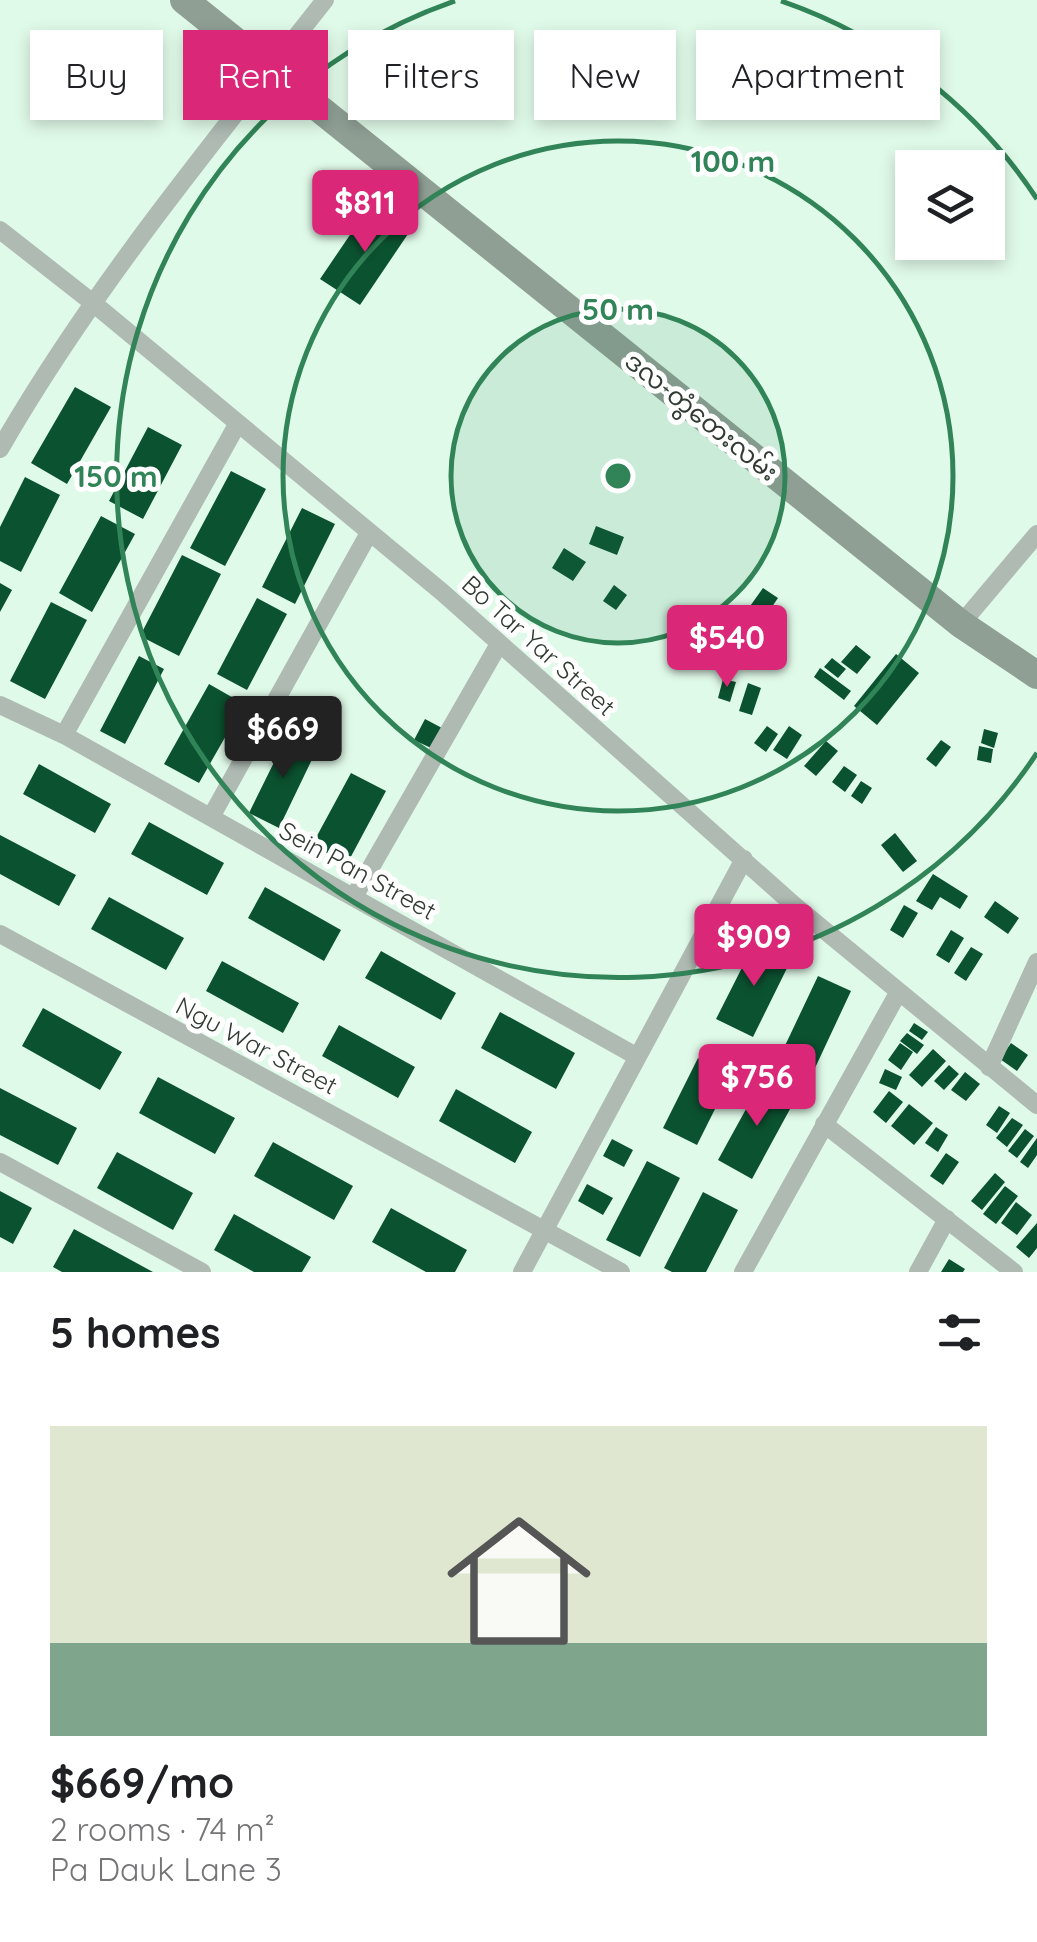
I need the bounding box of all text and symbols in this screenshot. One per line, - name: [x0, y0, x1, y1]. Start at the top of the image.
- chip: Buy: [30, 30, 163, 120]
- chip: Rent: [183, 30, 328, 120]
- chip: Filters: [348, 30, 514, 120]
- chip: New: [534, 30, 676, 120]
- chip: Apartment: [696, 30, 940, 120]
- text: 100 m: [691, 142, 775, 180]
- map controls: [895, 150, 1005, 260]
- button: layers: [895, 150, 1005, 260]
- pin: $811: [306, 170, 424, 255]
- text: $811: [334, 182, 396, 222]
- text: 50 m: [582, 290, 654, 328]
- street label: ဒလ-တွံတေးလမ်း: [616, 344, 785, 491]
- text: 150 m: [74, 457, 158, 495]
- centre of rings: [600, 458, 636, 494]
- street label: Bo Tar Yar Street: [456, 568, 622, 722]
- pin: $540: [668, 605, 786, 690]
- text: $540: [689, 617, 765, 657]
- pin: $669: [224, 696, 342, 781]
- text: $669: [247, 708, 319, 748]
- street label: Sein Pan Street: [274, 814, 442, 926]
- pin: $909: [695, 904, 813, 989]
- text: $909: [716, 916, 792, 956]
- street label: Ngu War Street: [171, 989, 343, 1101]
- pin: $756: [698, 1044, 816, 1129]
- text: $756: [721, 1056, 793, 1096]
- icon: filters: [932, 1305, 987, 1360]
- text: 5 homes: [50, 1306, 221, 1359]
- icon: home: [429, 1491, 609, 1671]
- text: $669/mo: [50, 1756, 234, 1809]
- text: 2 rooms · 74 m²: [50, 1809, 275, 1849]
- text: Pa Dauk Lane 3: [50, 1849, 282, 1889]

